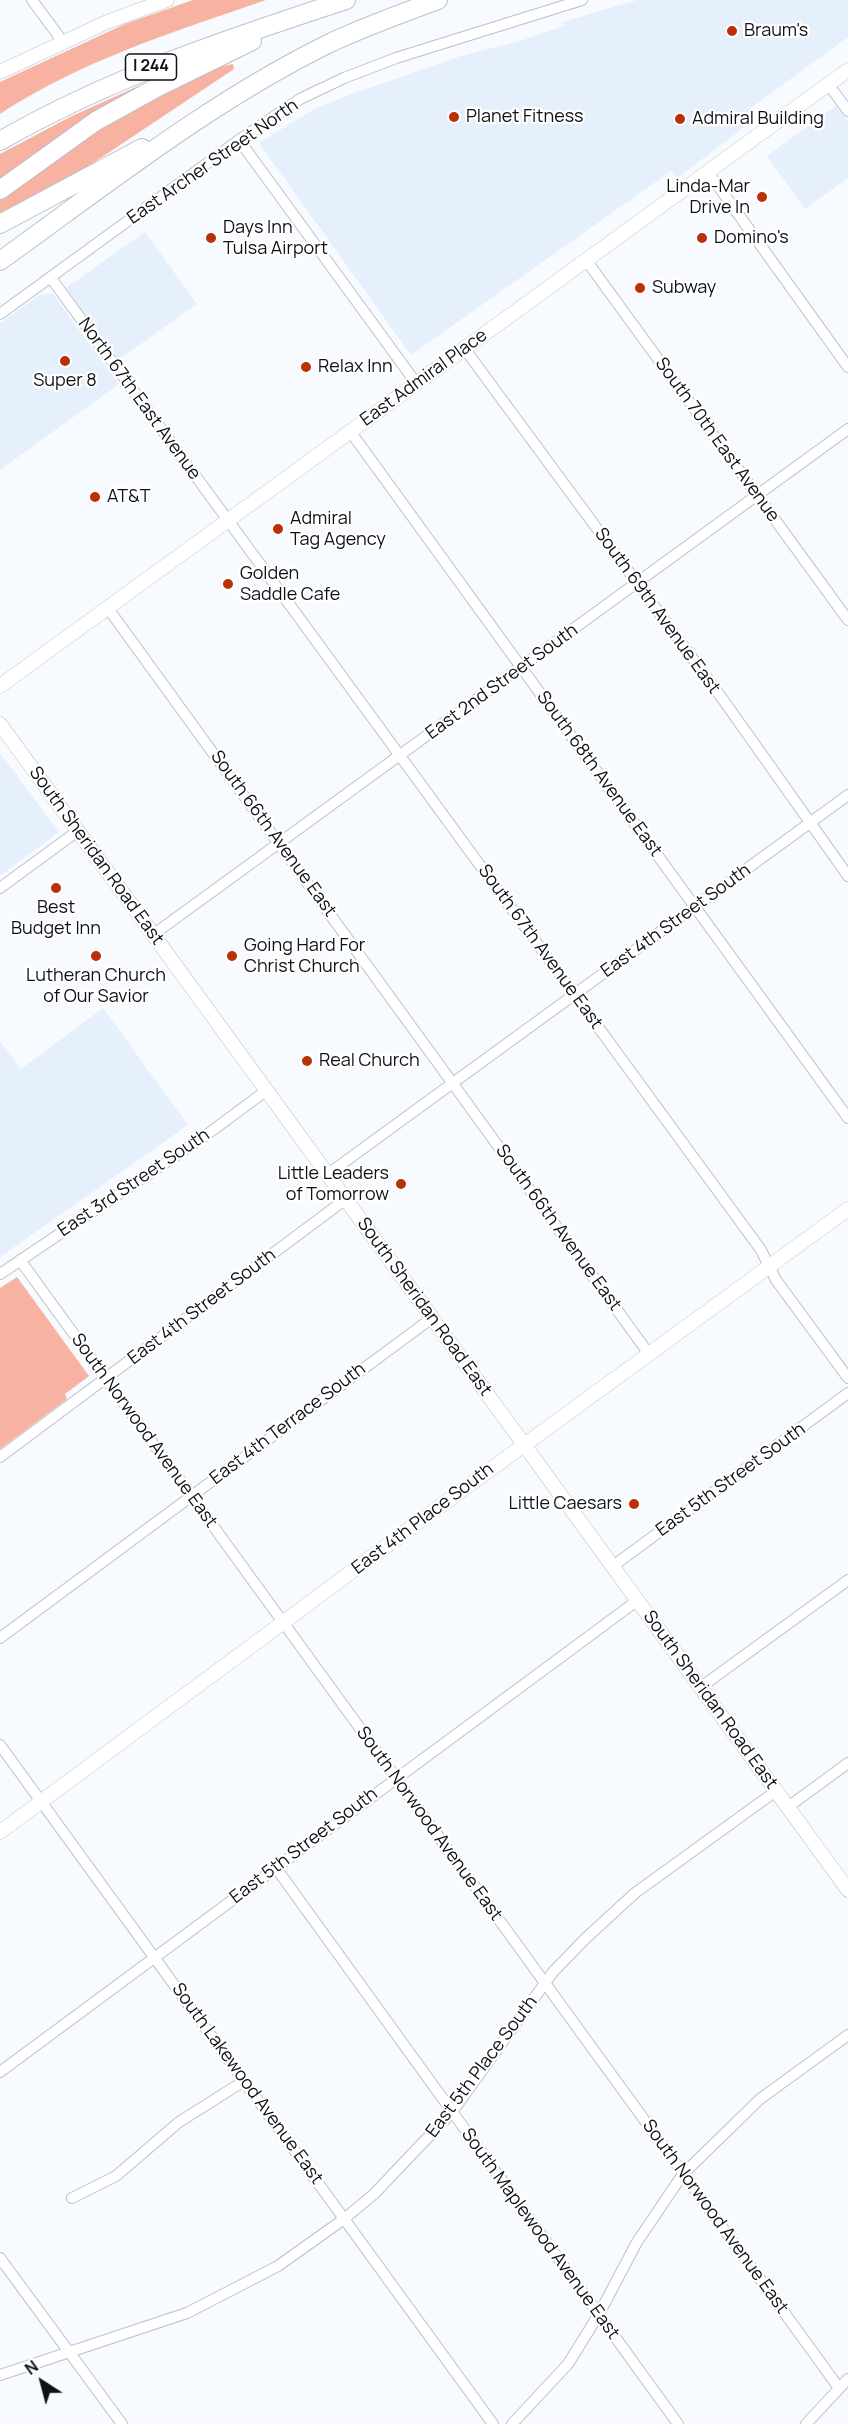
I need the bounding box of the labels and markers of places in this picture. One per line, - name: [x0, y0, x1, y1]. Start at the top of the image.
- place label: Braum's: [744, 20, 808, 42]
- marker: Braum's: [725, 24, 739, 38]
- place label: Planet Fitness: [466, 106, 584, 128]
- place label: Admiral Building: [692, 108, 824, 130]
- marker: Planet Fitness: [447, 110, 461, 124]
- marker: Admiral Building: [673, 112, 687, 126]
- place label: Linda-Mar Drive In: [666, 176, 750, 219]
- marker: Linda-Mar Drive In: [755, 190, 769, 204]
- place label: Days Inn Tulsa Airport: [223, 217, 328, 260]
- place label: Domino's: [714, 227, 789, 249]
- marker: Days Inn Tulsa Airport: [204, 231, 218, 245]
- marker: Domino's: [695, 231, 709, 245]
- place label: Subway: [652, 277, 716, 299]
- marker: Subway: [633, 281, 647, 295]
- marker: Super 8: [58, 354, 72, 368]
- place label: Relax Inn: [318, 356, 393, 378]
- marker: Relax Inn: [299, 360, 313, 374]
- place label: Super 8: [33, 370, 97, 392]
- place label: AT&T: [107, 486, 151, 508]
- marker: AT&T: [88, 490, 102, 504]
- place label: Admiral Tag Agency: [290, 508, 386, 550]
- marker: Admiral Tag Agency: [271, 522, 285, 536]
- place label: Golden Saddle Cafe: [240, 563, 340, 606]
- marker: Golden Saddle Cafe: [221, 577, 235, 591]
- marker: Best Budget Inn: [49, 881, 63, 895]
- place label: Best Budget Inn: [11, 897, 101, 940]
- place label: Going Hard For Christ Church: [244, 935, 365, 978]
- marker: Lutheran Church of Our Savior: [89, 949, 103, 963]
- marker: Going Hard For Christ Church: [225, 949, 239, 963]
- place label: Lutheran Church of Our Savior: [26, 965, 166, 1008]
- place label: Real Church: [319, 1050, 420, 1072]
- marker: Real Church: [300, 1054, 314, 1068]
- place label: Little Leaders of Tomorrow: [278, 1163, 389, 1206]
- marker: Little Leaders of Tomorrow: [394, 1177, 408, 1191]
- place label: Little Caesars: [509, 1493, 622, 1515]
- marker: Little Caesars: [627, 1497, 641, 1511]

